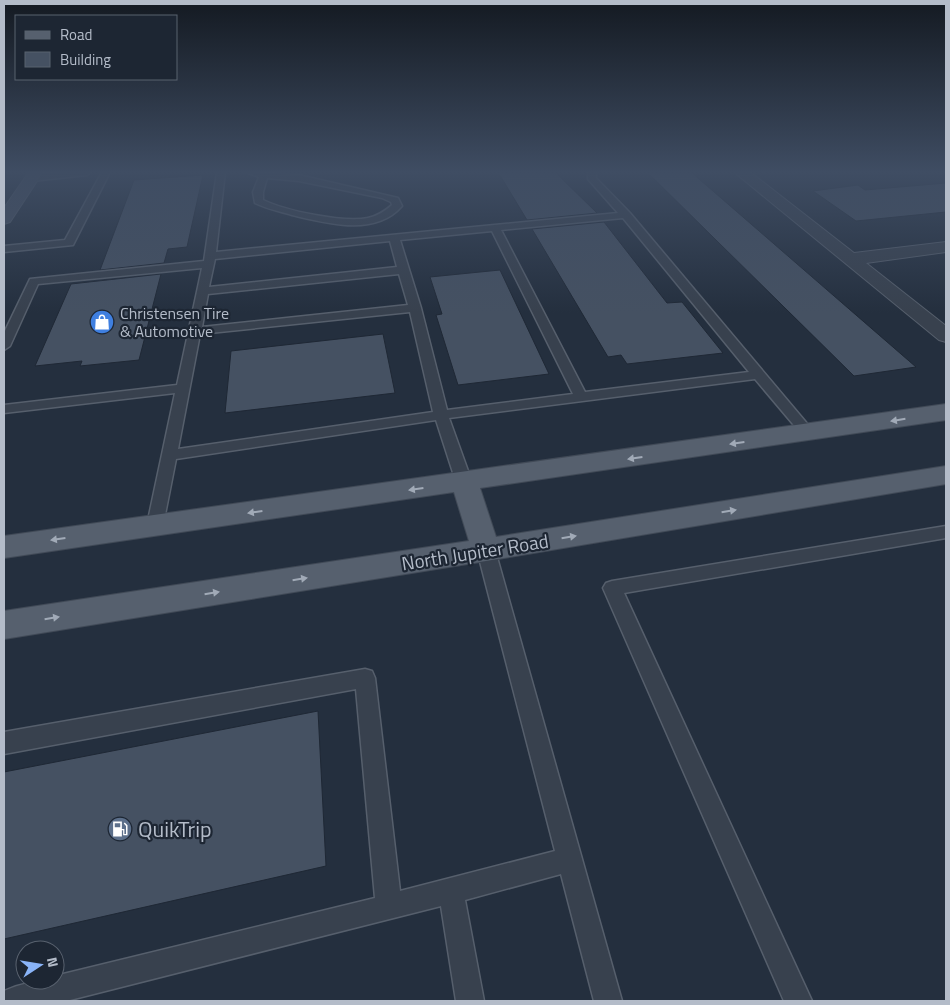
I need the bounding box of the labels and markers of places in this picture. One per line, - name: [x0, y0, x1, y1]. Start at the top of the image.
- place label: Christensen Tire & Automotive: [120, 301, 229, 343]
- shop icon: Christensen Tire & Automotive: [89, 309, 115, 335]
- place label: QuikTrip: [138, 812, 212, 846]
- fuel station icon: QuikTrip: [107, 816, 133, 842]

